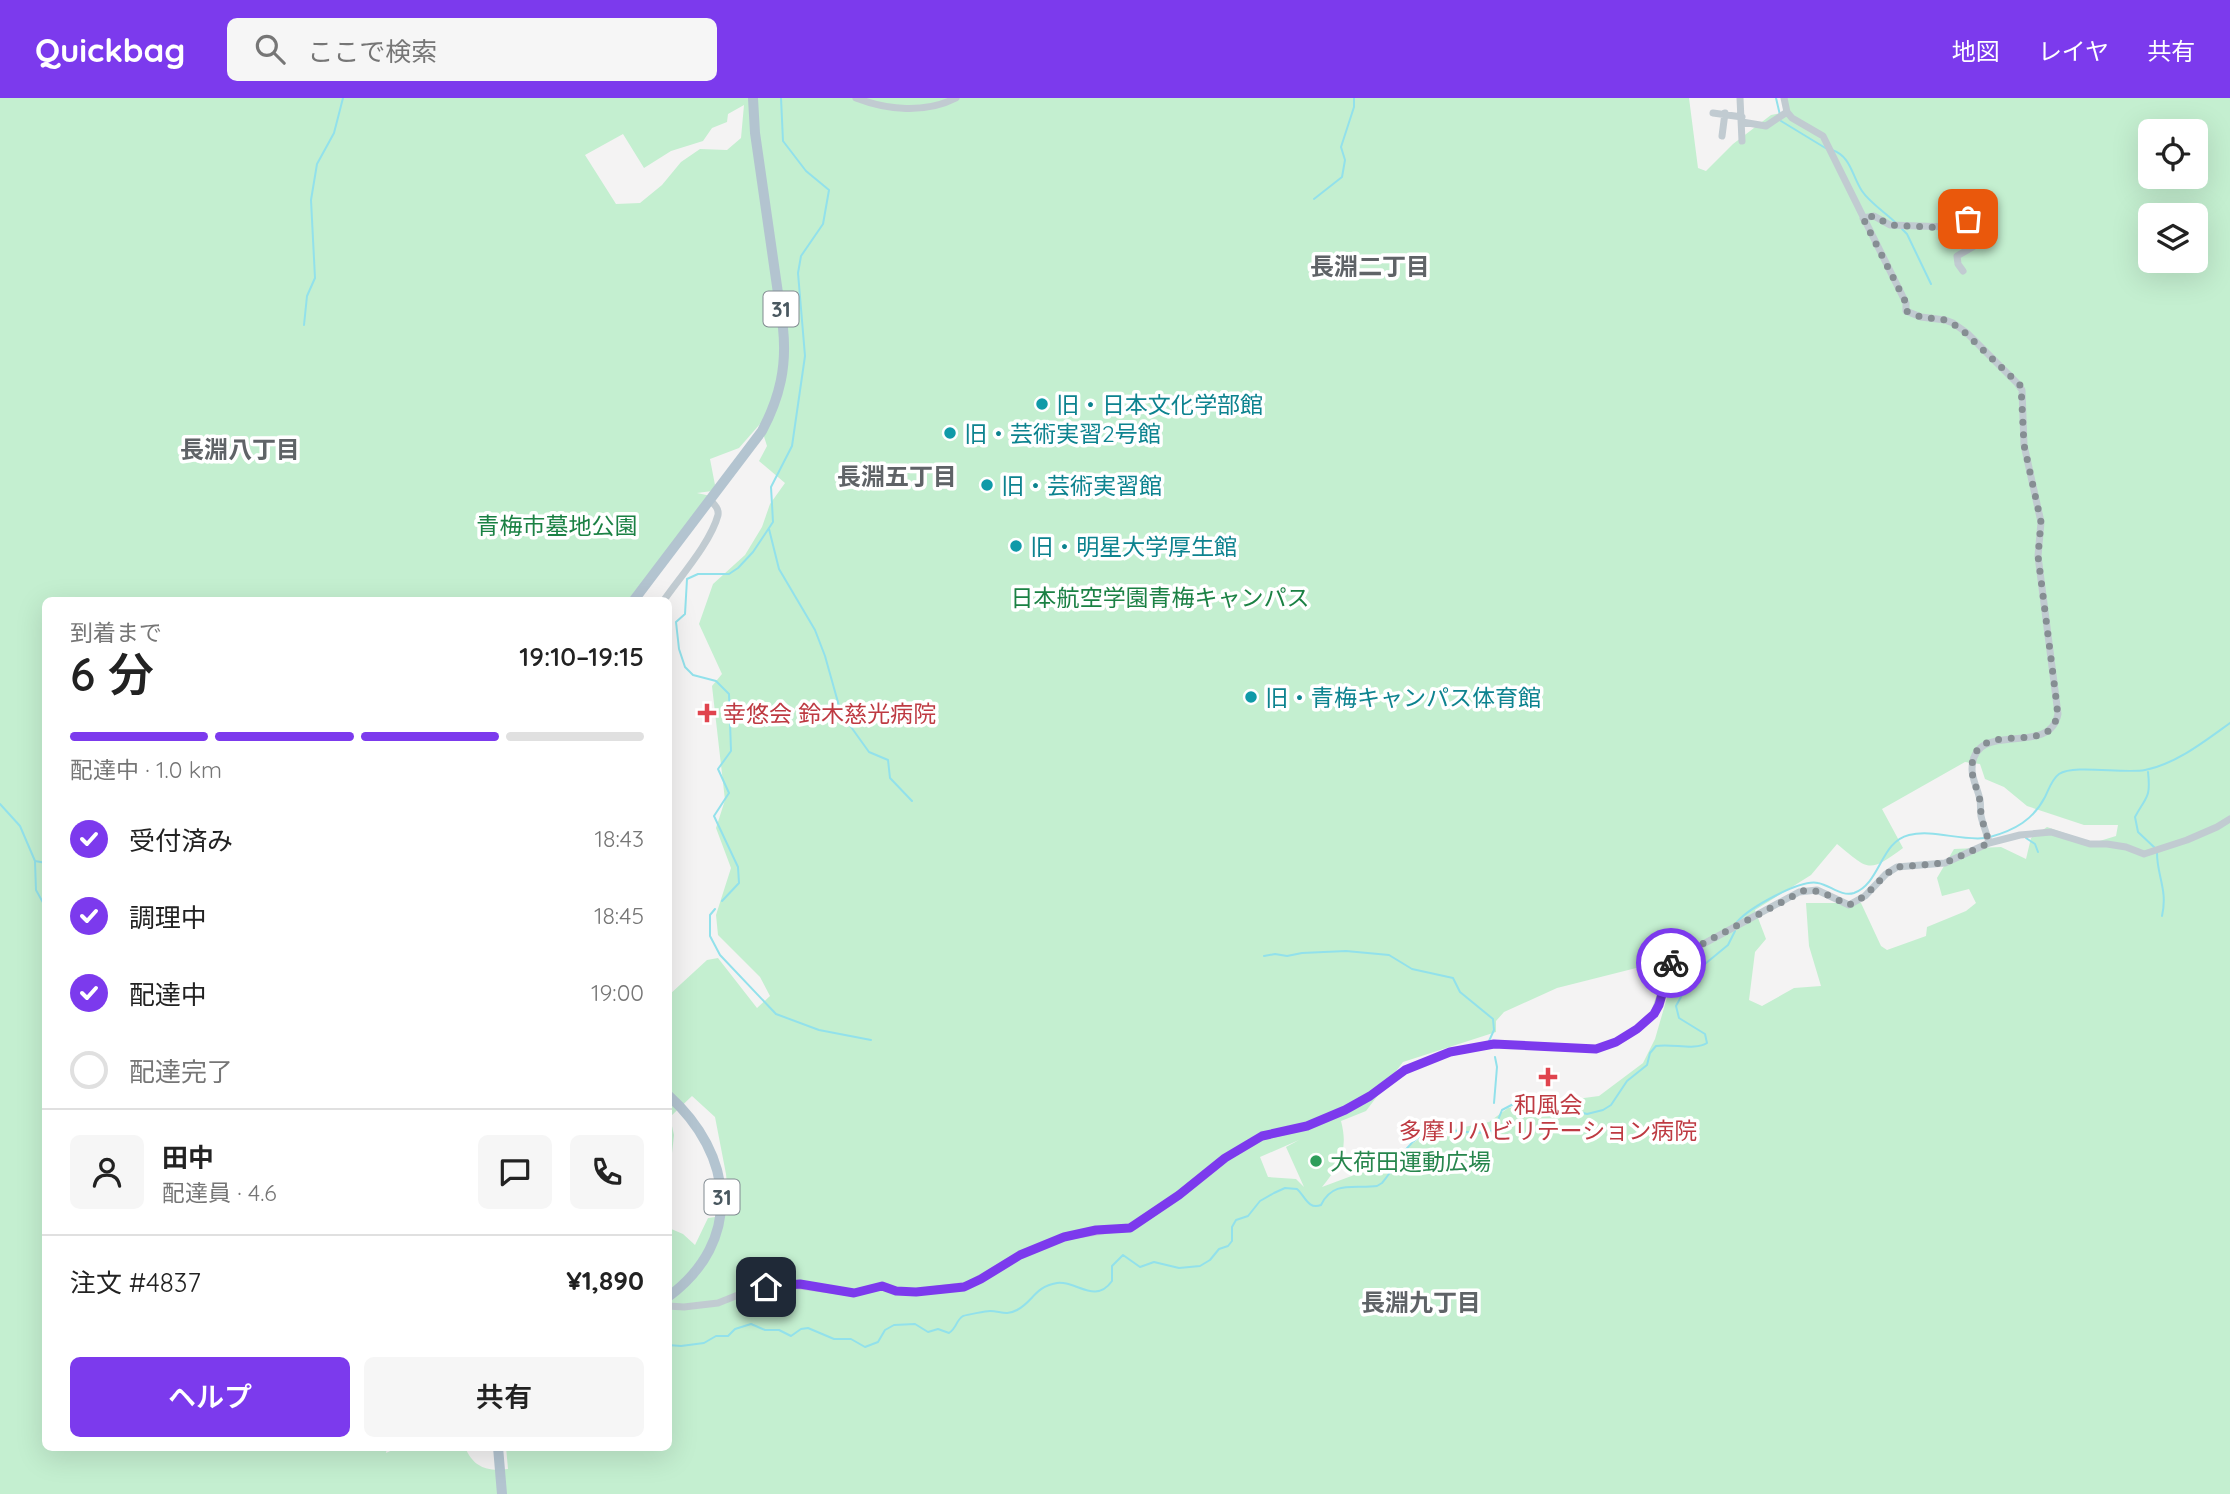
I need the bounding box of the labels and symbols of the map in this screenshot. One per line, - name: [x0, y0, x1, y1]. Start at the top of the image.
- pin: [1938, 189, 1998, 249]
- district label: 長淵二丁目: [1310, 251, 1430, 281]
- road number: 31: [764, 292, 798, 326]
- place label: 旧・日本文化学部館: [1056, 390, 1263, 419]
- marker: 旧・日本文化学部館: [1034, 396, 1050, 412]
- place label: 旧・芸術実習2号館: [964, 419, 1161, 448]
- marker: 旧・芸術実習2号館: [942, 425, 958, 441]
- district label: 長淵八丁目: [180, 434, 300, 464]
- district label: 長淵五丁目: [837, 461, 957, 491]
- place label: 旧・芸術実習館: [1001, 471, 1162, 500]
- marker: 旧・芸術実習館: [979, 477, 995, 493]
- park label: 青梅市墓地公園: [477, 511, 638, 540]
- place label: 旧・明星大学厚生館: [1030, 532, 1237, 561]
- marker: 旧・明星大学厚生館: [1008, 538, 1024, 554]
- park label: 日本航空学園青梅キャンパス: [1011, 583, 1310, 612]
- place label: 旧・青梅キャンパス体育館: [1265, 683, 1541, 712]
- marker: 旧・青梅キャンパス体育館: [1243, 689, 1259, 705]
- place label: 幸悠会 鈴木慈光病院: [723, 699, 936, 728]
- marker: 幸悠会 鈴木慈光病院: [697, 703, 717, 723]
- courier: [1636, 928, 1706, 998]
- marker: 和風会 多摩リハビリテーション病院: [1538, 1067, 1558, 1087]
- place label: 和風会 多摩リハビリテーション病院: [1399, 1090, 1697, 1145]
- place label: 大荷田運動広場: [1330, 1147, 1491, 1176]
- marker: 大荷田運動広場: [1308, 1153, 1324, 1169]
- road number: 31: [704, 1180, 740, 1214]
- pin: [736, 1257, 796, 1317]
- district label: 長淵九丁目: [1361, 1287, 1481, 1317]

